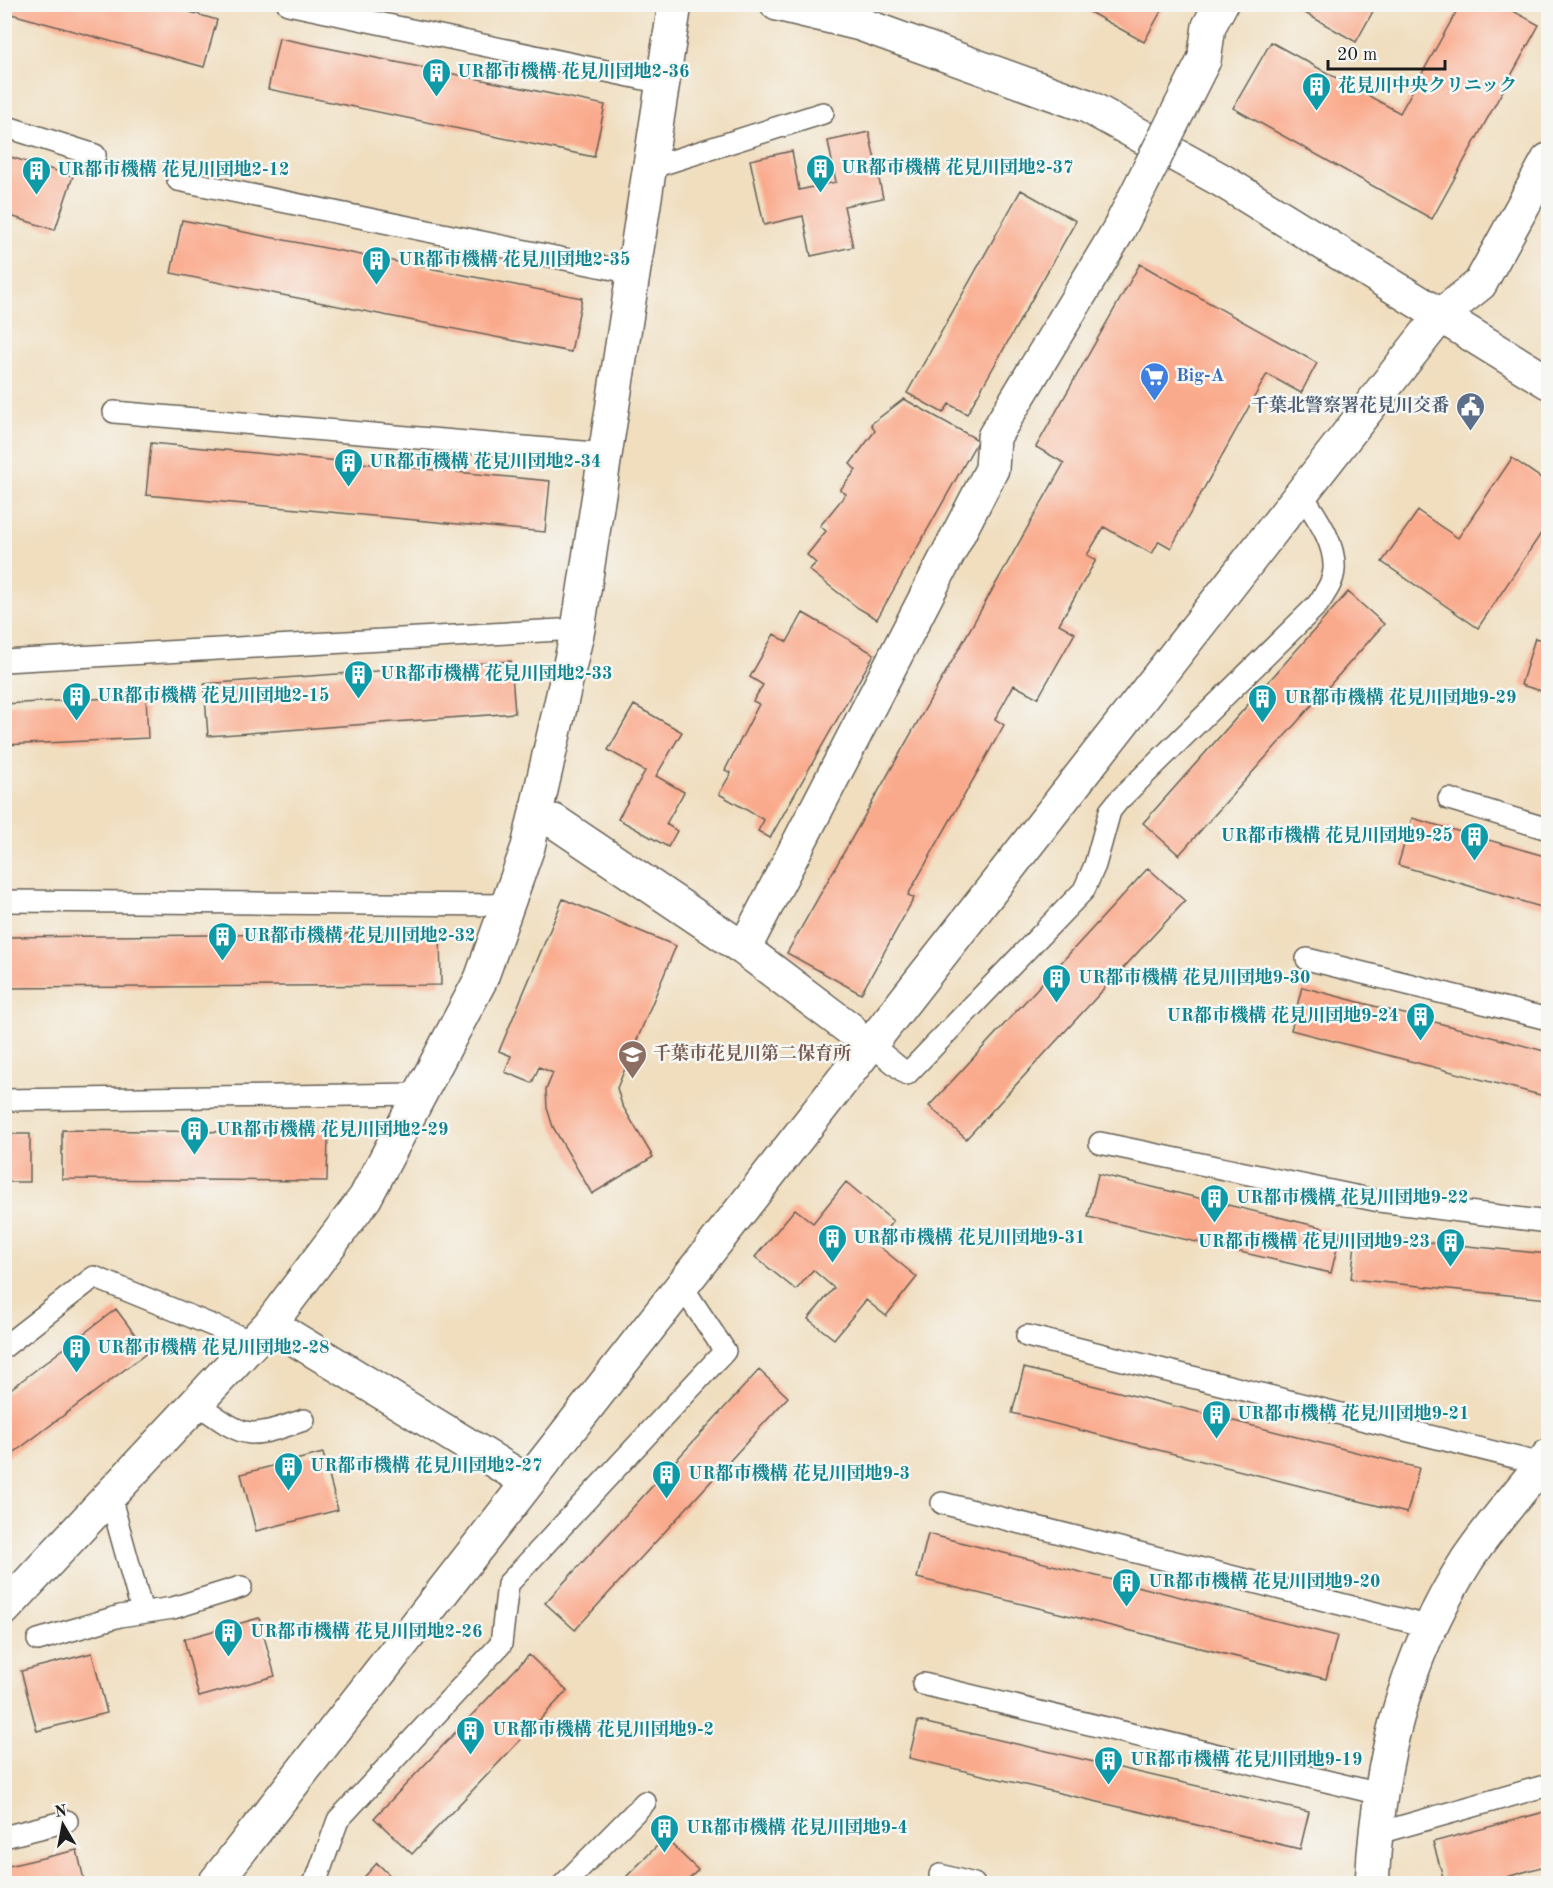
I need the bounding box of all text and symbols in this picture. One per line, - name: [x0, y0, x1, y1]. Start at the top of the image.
- scale bar: [1328, 33, 1445, 71]
- text: 20 m: [1337, 46, 1377, 64]
- building icon: UR都市機構 花見川団地2-36: [420, 56, 452, 98]
- place label: UR都市機構 花見川団地2-36: [457, 61, 689, 81]
- building icon: 花見川中央クリニック: [1301, 70, 1333, 112]
- place label: 花見川中央クリニック: [1338, 75, 1517, 95]
- building icon: UR都市機構 花見川団地2-37: [804, 152, 836, 194]
- building icon: UR都市機構 花見川団地2-12: [20, 154, 52, 196]
- place label: UR都市機構 花見川団地2-37: [841, 157, 1073, 177]
- place label: UR都市機構 花見川団地2-12: [57, 159, 289, 179]
- building icon: UR都市機構 花見川団地2-35: [361, 244, 393, 286]
- place label: UR都市機構 花見川団地2-35: [398, 249, 630, 269]
- supermarket icon: Big-A: [1139, 360, 1171, 402]
- place label: Big-A: [1176, 367, 1225, 385]
- public building icon: 千葉北警察署花見川交番: [1454, 390, 1486, 432]
- place label: 千葉北警察署花見川交番: [1251, 395, 1449, 415]
- building icon: UR都市機構 花見川団地2-34: [332, 446, 364, 488]
- place label: UR都市機構 花見川団地2-34: [369, 451, 601, 471]
- building icon: UR都市機構 花見川団地2-33: [343, 658, 375, 700]
- place label: UR都市機構 花見川団地2-33: [380, 663, 612, 683]
- building icon: UR都市機構 花見川団地2-15: [60, 680, 92, 722]
- building icon: UR都市機構 花見川団地9-29: [1247, 682, 1279, 724]
- place label: UR都市機構 花見川団地2-15: [97, 685, 329, 705]
- place label: UR都市機構 花見川団地9-29: [1284, 687, 1516, 707]
- building icon: UR都市機構 花見川団地9-25: [1458, 820, 1490, 862]
- place label: UR都市機構 花見川団地9-25: [1221, 825, 1453, 845]
- building icon: UR都市機構 花見川団地2-32: [206, 920, 238, 962]
- place label: UR都市機構 花見川団地2-32: [243, 925, 475, 945]
- building icon: UR都市機構 花見川団地9-30: [1041, 962, 1073, 1004]
- place label: UR都市機構 花見川団地9-30: [1078, 967, 1310, 987]
- building icon: UR都市機構 花見川団地9-24: [1404, 1000, 1436, 1042]
- place label: UR都市機構 花見川団地9-24: [1167, 1005, 1399, 1025]
- school or university icon: 千葉市花見川第二保育所: [616, 1038, 648, 1080]
- place label: 千葉市花見川第二保育所: [653, 1043, 851, 1063]
- building icon: UR都市機構 花見川団地2-29: [179, 1114, 211, 1156]
- place label: UR都市機構 花見川団地2-29: [216, 1119, 448, 1139]
- building icon: UR都市機構 花見川団地9-22: [1199, 1182, 1231, 1224]
- place label: UR都市機構 花見川団地9-22: [1236, 1187, 1468, 1207]
- building icon: UR都市機構 花見川団地9-31: [816, 1222, 848, 1264]
- building icon: UR都市機構 花見川団地9-23: [1435, 1226, 1467, 1268]
- place label: UR都市機構 花見川団地9-31: [853, 1227, 1085, 1247]
- place label: UR都市機構 花見川団地9-23: [1198, 1231, 1430, 1251]
- building icon: UR都市機構 花見川団地2-28: [60, 1332, 92, 1374]
- place label: UR都市機構 花見川団地2-28: [97, 1337, 329, 1357]
- building icon: UR都市機構 花見川団地9-21: [1200, 1398, 1232, 1440]
- place label: UR都市機構 花見川団地9-21: [1237, 1403, 1469, 1423]
- building icon: UR都市機構 花見川団地2-27: [273, 1450, 305, 1492]
- place label: UR都市機構 花見川団地2-27: [310, 1455, 542, 1475]
- building icon: UR都市機構 花見川団地9-3: [651, 1458, 683, 1500]
- place label: UR都市機構 花見川団地9-3: [688, 1463, 910, 1483]
- building icon: UR都市機構 花見川団地9-20: [1111, 1566, 1143, 1608]
- place label: UR都市機構 花見川団地9-20: [1148, 1571, 1380, 1591]
- building icon: UR都市機構 花見川団地2-26: [213, 1616, 245, 1658]
- place label: UR都市機構 花見川団地2-26: [250, 1621, 482, 1641]
- building icon: UR都市機構 花見川団地9-2: [455, 1714, 487, 1756]
- place label: UR都市機構 花見川団地9-2: [492, 1719, 714, 1739]
- building icon: UR都市機構 花見川団地9-19: [1093, 1744, 1125, 1786]
- place label: UR都市機構 花見川団地9-19: [1130, 1749, 1362, 1769]
- north arrow: [33, 1795, 93, 1855]
- text: N: [53, 1803, 69, 1821]
- building icon: UR都市機構 花見川団地9-4: [649, 1812, 681, 1854]
- place label: UR都市機構 花見川団地9-4: [686, 1817, 908, 1837]

